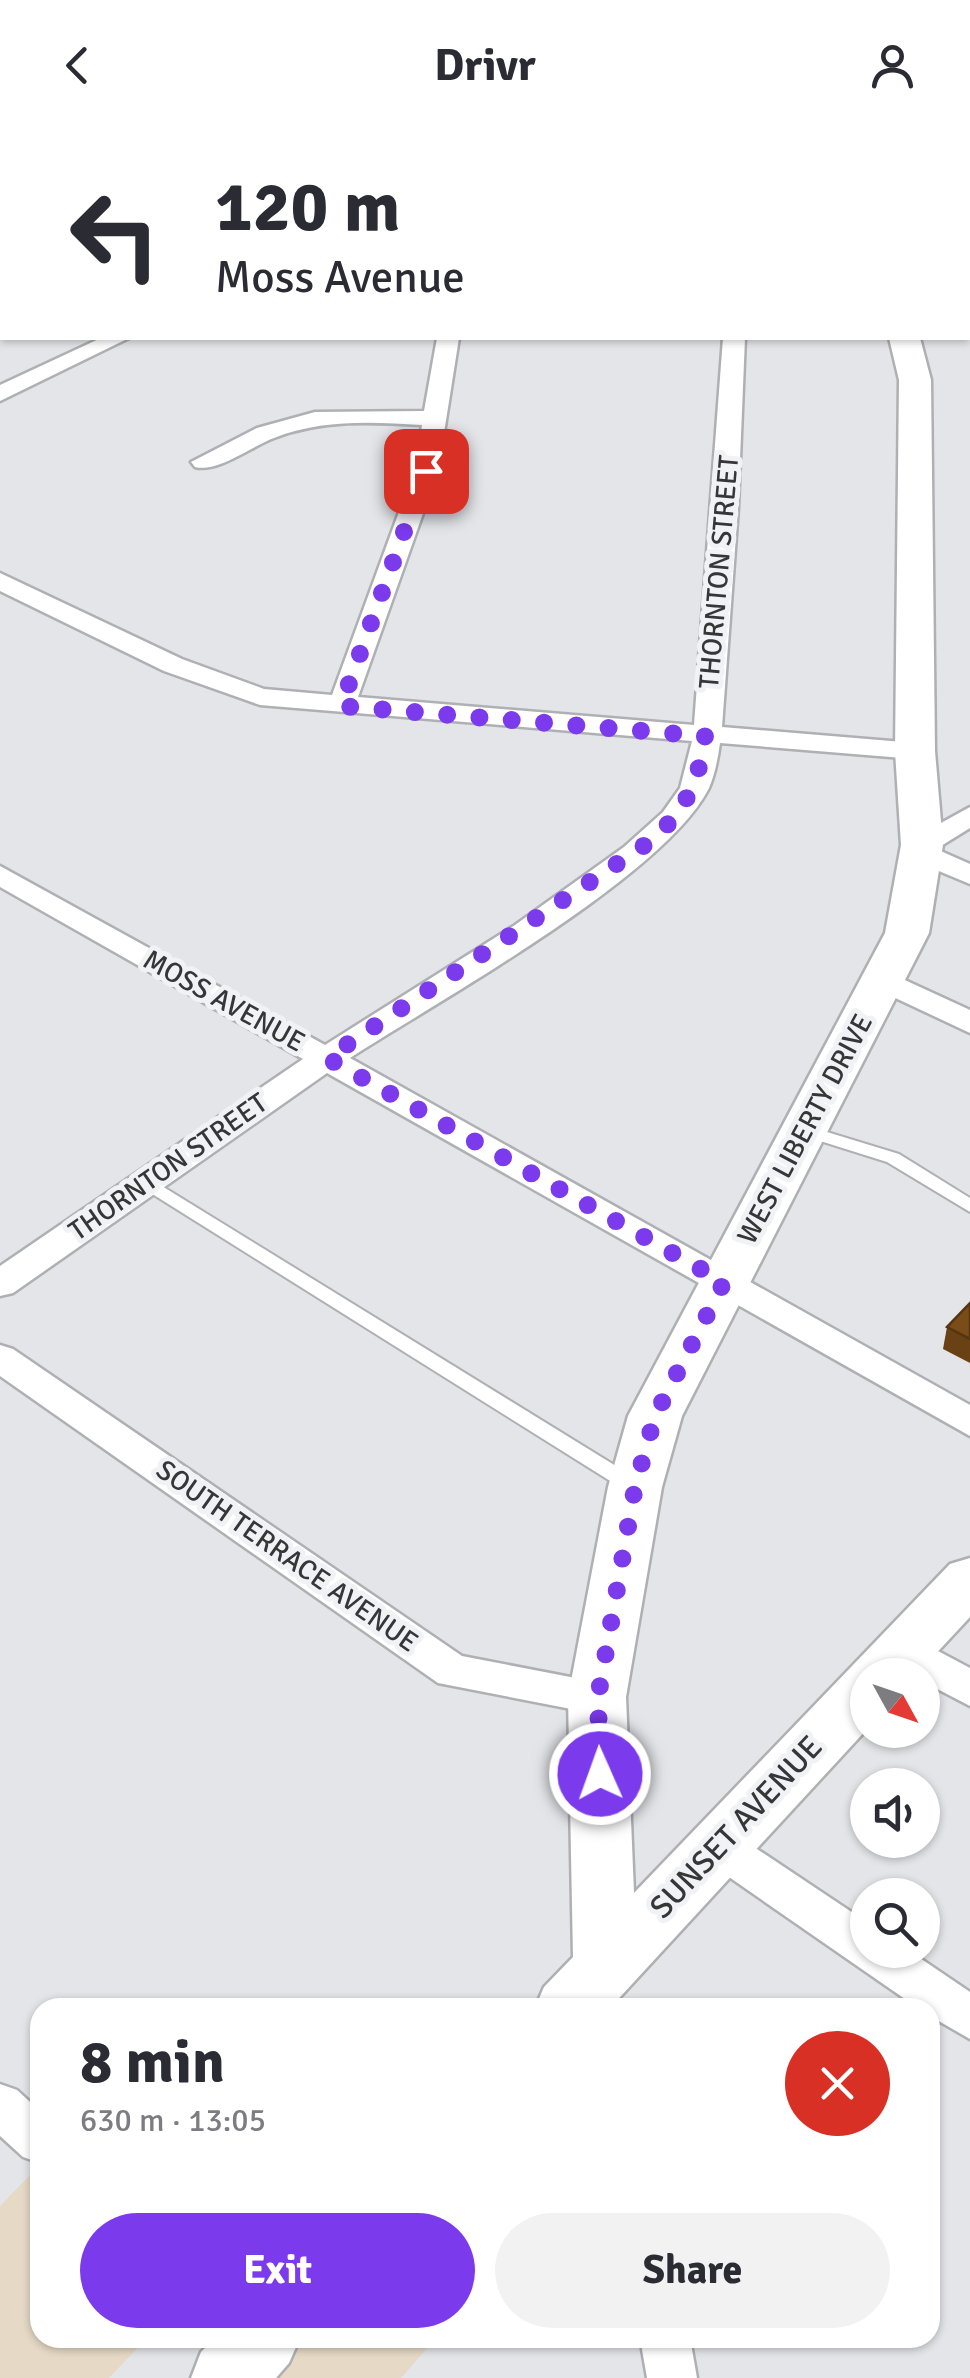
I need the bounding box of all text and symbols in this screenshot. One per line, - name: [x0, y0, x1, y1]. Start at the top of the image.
- icon: back: [50, 38, 105, 93]
- text: Drivr: [434, 38, 536, 93]
- icon: person: [865, 38, 920, 93]
- text: 120 m: [215, 164, 400, 250]
- icon: left: [50, 170, 180, 300]
- text: Moss Avenue: [215, 250, 465, 305]
- pin: [384, 429, 469, 514]
- icon: arrive: [399, 444, 454, 499]
- street label: THORNTON STREET: [692, 454, 746, 690]
- street label: MOSS AVENUE: [137, 943, 311, 1059]
- street label: WEST LIBERTY DRIVE: [730, 1008, 880, 1250]
- street label: THORNTON STREET: [62, 1086, 274, 1248]
- street label: SOUTH TERRACE AVENUE: [150, 1453, 424, 1659]
- north arrow: [850, 1658, 940, 1748]
- map controls: [850, 1658, 940, 1968]
- position arrow: [548, 1722, 652, 1826]
- street label: SUNSET AVENUE: [641, 1728, 831, 1926]
- button: sound: [850, 1768, 940, 1858]
- button: search: [850, 1878, 940, 1968]
- text: 8 min: [80, 2026, 225, 2100]
- button: close: [785, 2031, 890, 2136]
- text: 630 m · 13:05: [80, 2101, 266, 2140]
- button: Exit: [80, 2213, 475, 2328]
- button: Share: [495, 2213, 890, 2328]

